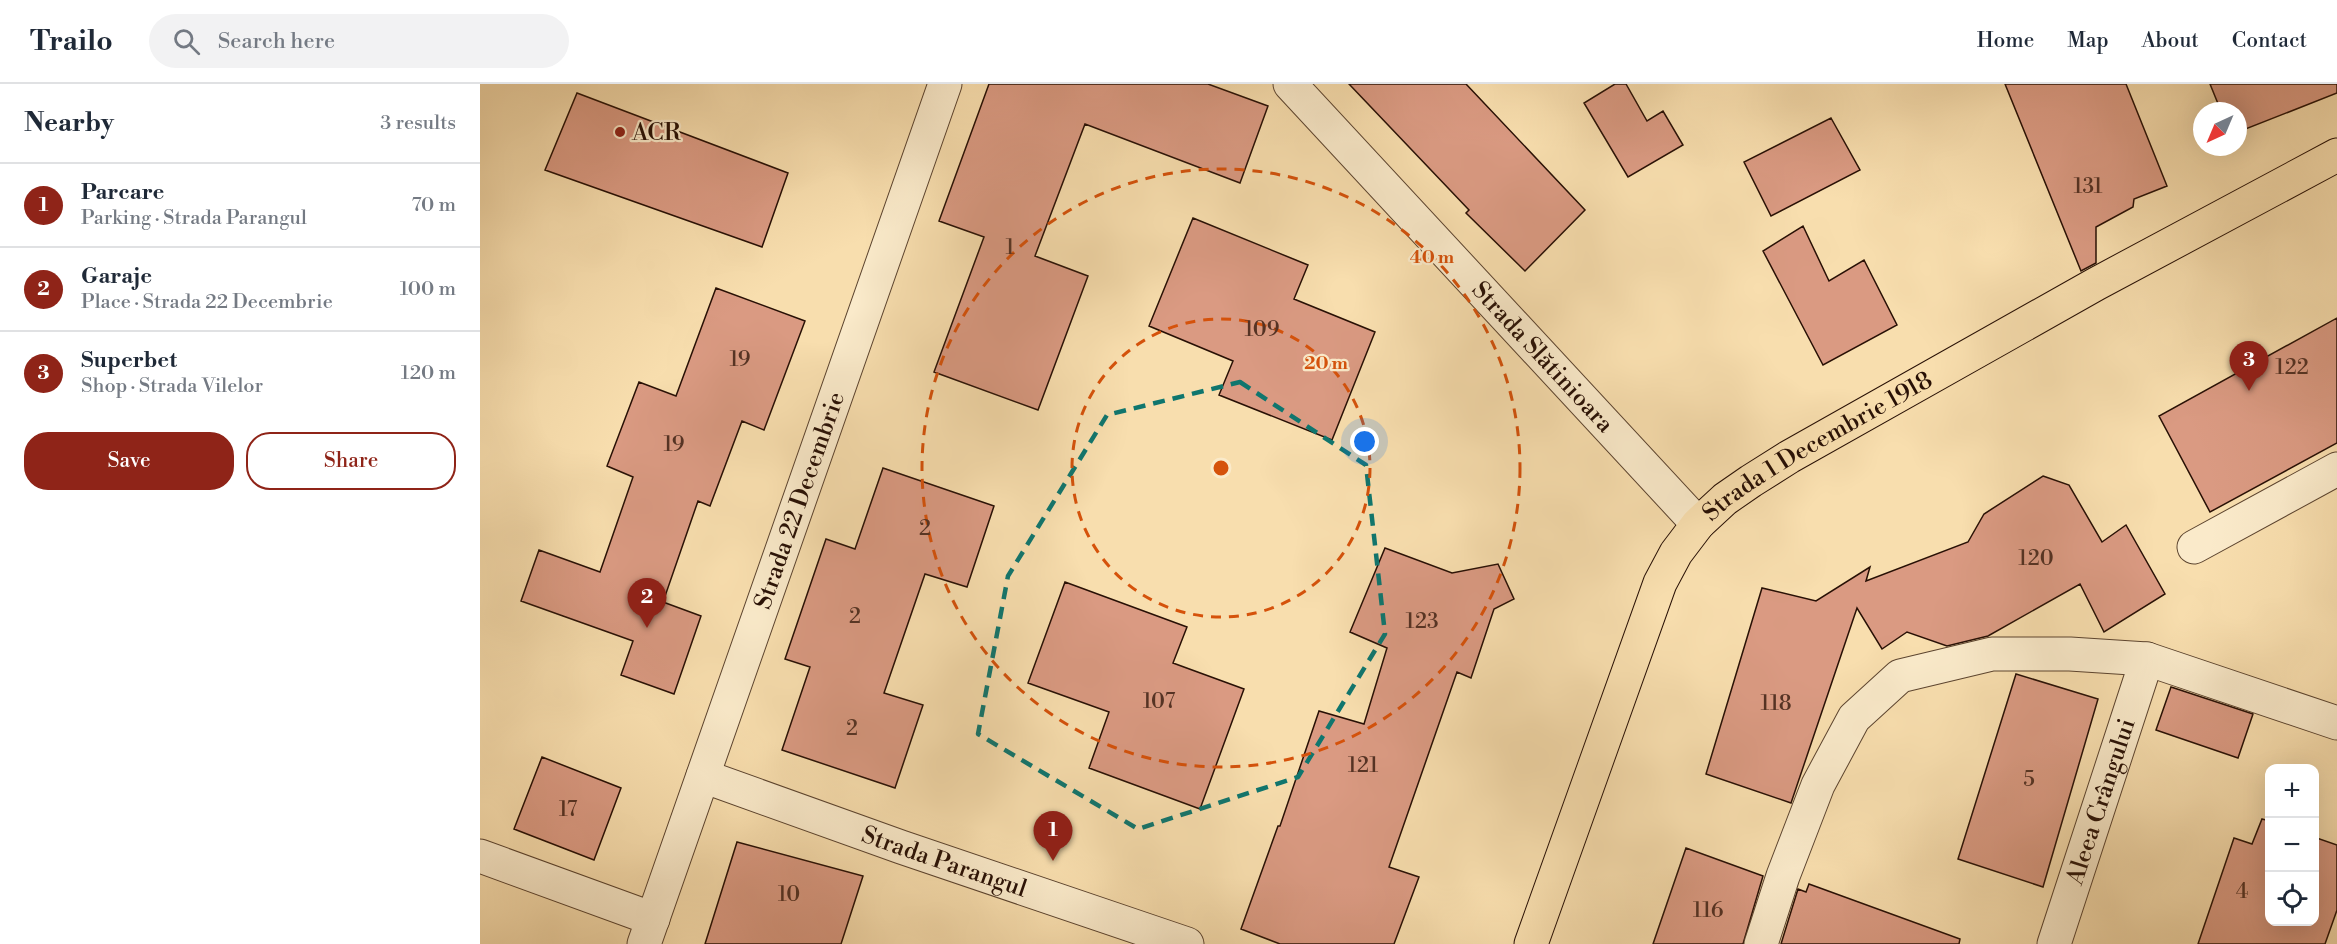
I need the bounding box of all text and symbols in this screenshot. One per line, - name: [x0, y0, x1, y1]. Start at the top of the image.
- search box: [149, 14, 569, 68]
- text: Trailo: [30, 24, 113, 59]
- icon: search: [170, 25, 203, 58]
- text: Search here: [218, 28, 335, 55]
- text: Home: [1977, 28, 2034, 54]
- text: Map: [2067, 28, 2109, 54]
- text: About: [2142, 28, 2199, 54]
- text: Contact: [2232, 28, 2307, 54]
- north arrow: [2193, 102, 2247, 156]
- text: Nearby: [24, 107, 114, 139]
- text: 3 results: [380, 111, 456, 136]
- place label: ACR: [631, 118, 682, 148]
- marker: ACR: [613, 125, 627, 139]
- house number: 131: [2073, 174, 2103, 200]
- text: Parcare: [81, 179, 164, 206]
- text: 1: [39, 193, 48, 218]
- text: 70 m: [412, 193, 456, 218]
- text: Parking · Strada Parangul: [81, 206, 307, 231]
- house number: 1: [1005, 235, 1015, 261]
- text: 40 m: [1410, 246, 1455, 269]
- text: Garaje: [81, 263, 152, 290]
- street label: Strada Slătinioara: [1465, 276, 1620, 440]
- text: 2: [37, 277, 50, 302]
- text: 100 m: [400, 277, 456, 302]
- text: Place · Strada 22 Decembrie: [81, 290, 333, 315]
- house number: 109: [1244, 317, 1280, 343]
- pin: 3: [2230, 342, 2268, 391]
- text: Superbet: [81, 347, 177, 374]
- house number: 19: [729, 347, 751, 373]
- text: 20 m: [1304, 352, 1348, 375]
- house number: 122: [2275, 355, 2309, 381]
- text: 3: [37, 361, 50, 386]
- text: 120 m: [401, 361, 456, 386]
- street label: Strada 1 Decembrie 1918: [1697, 365, 1938, 528]
- text: Shop · Strada Vilelor: [81, 374, 263, 399]
- street label: Strada 22 Decembrie: [748, 388, 852, 613]
- your location: [1350, 427, 1379, 456]
- button: Save: [24, 432, 234, 490]
- button: Share: [246, 432, 456, 490]
- house number: 19: [663, 432, 685, 458]
- centre of rings: [1211, 458, 1231, 478]
- house number: 2: [919, 516, 931, 542]
- house number: 120: [2018, 546, 2054, 572]
- pin: 2: [628, 578, 666, 628]
- house number: 2: [849, 604, 861, 630]
- house number: 123: [1405, 609, 1439, 635]
- house number: 107: [1143, 689, 1176, 715]
- house number: 118: [1760, 691, 1792, 717]
- street label: Aleea Crângului: [2060, 715, 2143, 890]
- house number: 2: [846, 716, 858, 742]
- house number: 121: [1348, 753, 1378, 779]
- map controls: [2265, 764, 2319, 926]
- button: +: [2265, 764, 2319, 818]
- house number: 5: [2023, 767, 2035, 793]
- house number: 17: [559, 797, 578, 823]
- pin: 1: [1034, 812, 1072, 861]
- button: −: [2265, 818, 2319, 872]
- street label: Strada Parangul: [857, 820, 1031, 905]
- button: locate: [2265, 872, 2319, 926]
- house number: 4: [2236, 879, 2248, 905]
- house number: 10: [778, 882, 800, 908]
- house number: 116: [1693, 898, 1724, 924]

